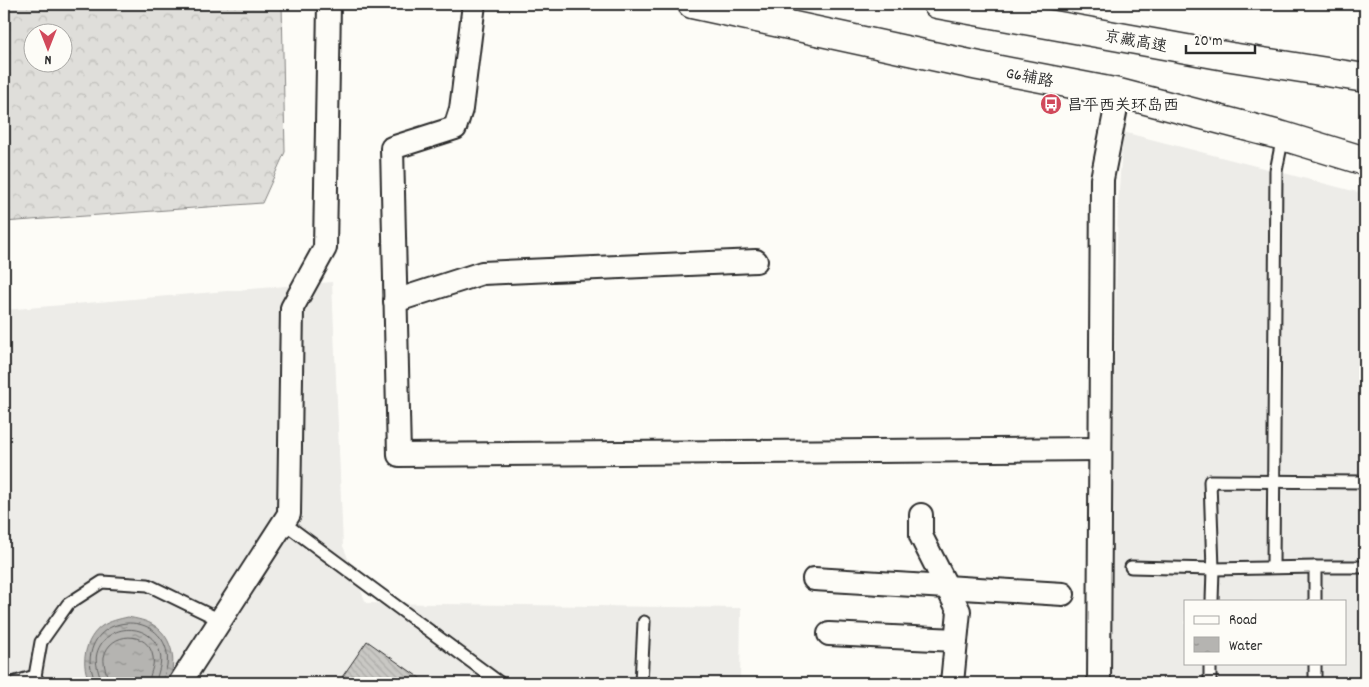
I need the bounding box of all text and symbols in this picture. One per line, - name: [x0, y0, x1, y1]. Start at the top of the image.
- north arrow: [22, 22, 72, 72]
- scale bar: [1186, 22, 1255, 54]
- street label: 京藏高速: [1102, 26, 1169, 59]
- text: 20 m: [1194, 31, 1222, 53]
- text: N: [44, 49, 51, 69]
- street label: G6辅路: [1004, 63, 1055, 94]
- bus stop icon: 昌平西关环岛西: [1039, 92, 1063, 116]
- place label: 昌平西关环岛西: [1067, 95, 1179, 118]
- legend: [1184, 600, 1346, 664]
- text: Road: [1229, 610, 1257, 632]
- text: Water: [1229, 636, 1263, 658]

